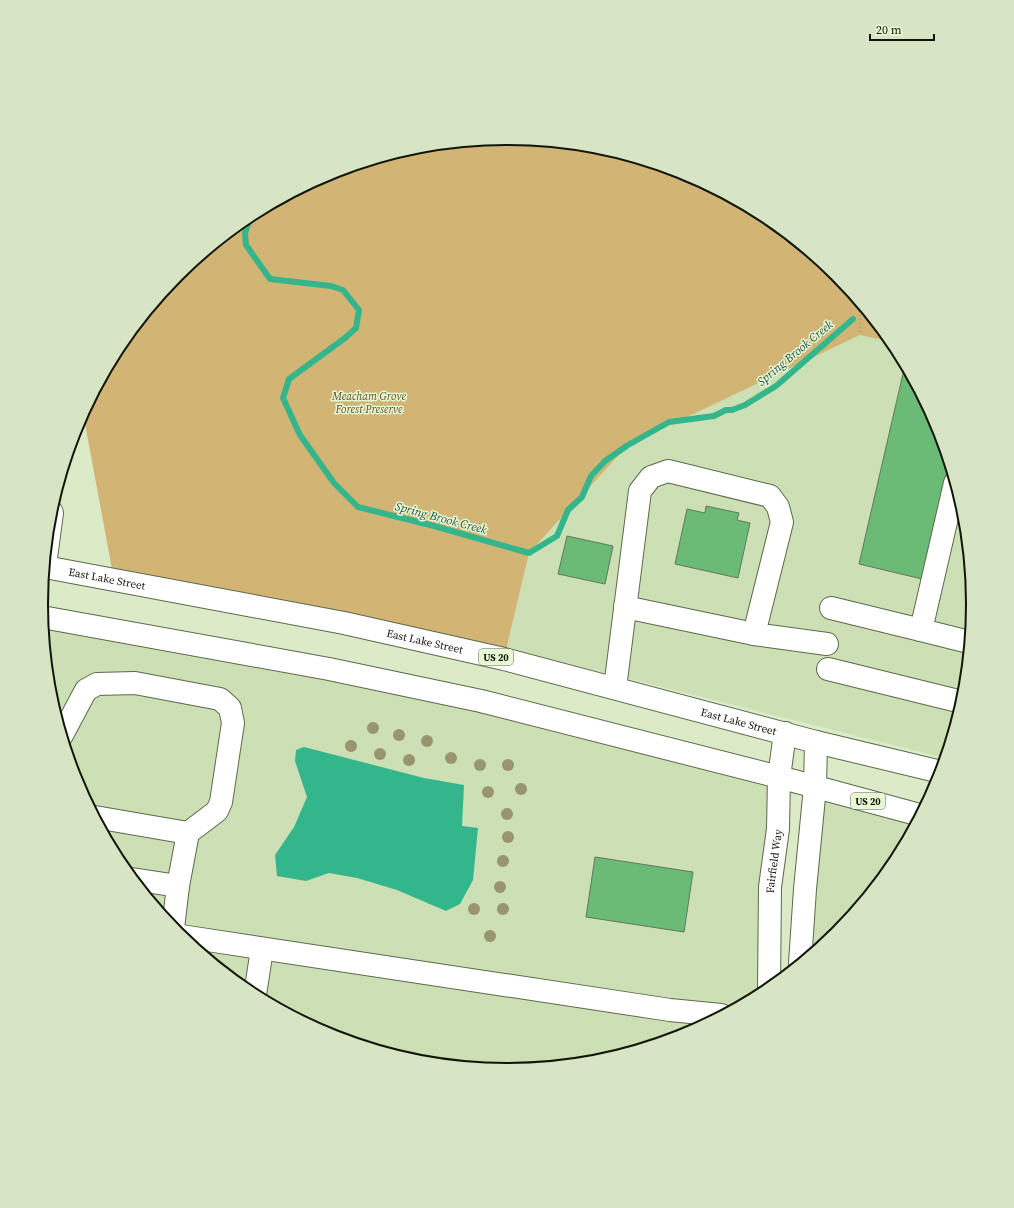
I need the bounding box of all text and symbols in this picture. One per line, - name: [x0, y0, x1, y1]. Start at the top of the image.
- scale bar: [870, 16, 934, 42]
- text: 20 m: [876, 22, 902, 38]
- water label: Spring Brook Creek: [754, 316, 837, 389]
- park label: Meacham Grove Forest Preserve: [331, 389, 407, 417]
- water label: Spring Brook Creek: [393, 498, 489, 538]
- street label: East Lake Street: [67, 564, 147, 593]
- street label: East Lake Street: [385, 625, 465, 657]
- road number: US 20: [479, 649, 513, 665]
- street label: East Lake Street: [699, 704, 779, 739]
- road number: US 20: [851, 793, 885, 809]
- street label: Fairfield Way: [762, 828, 785, 893]

